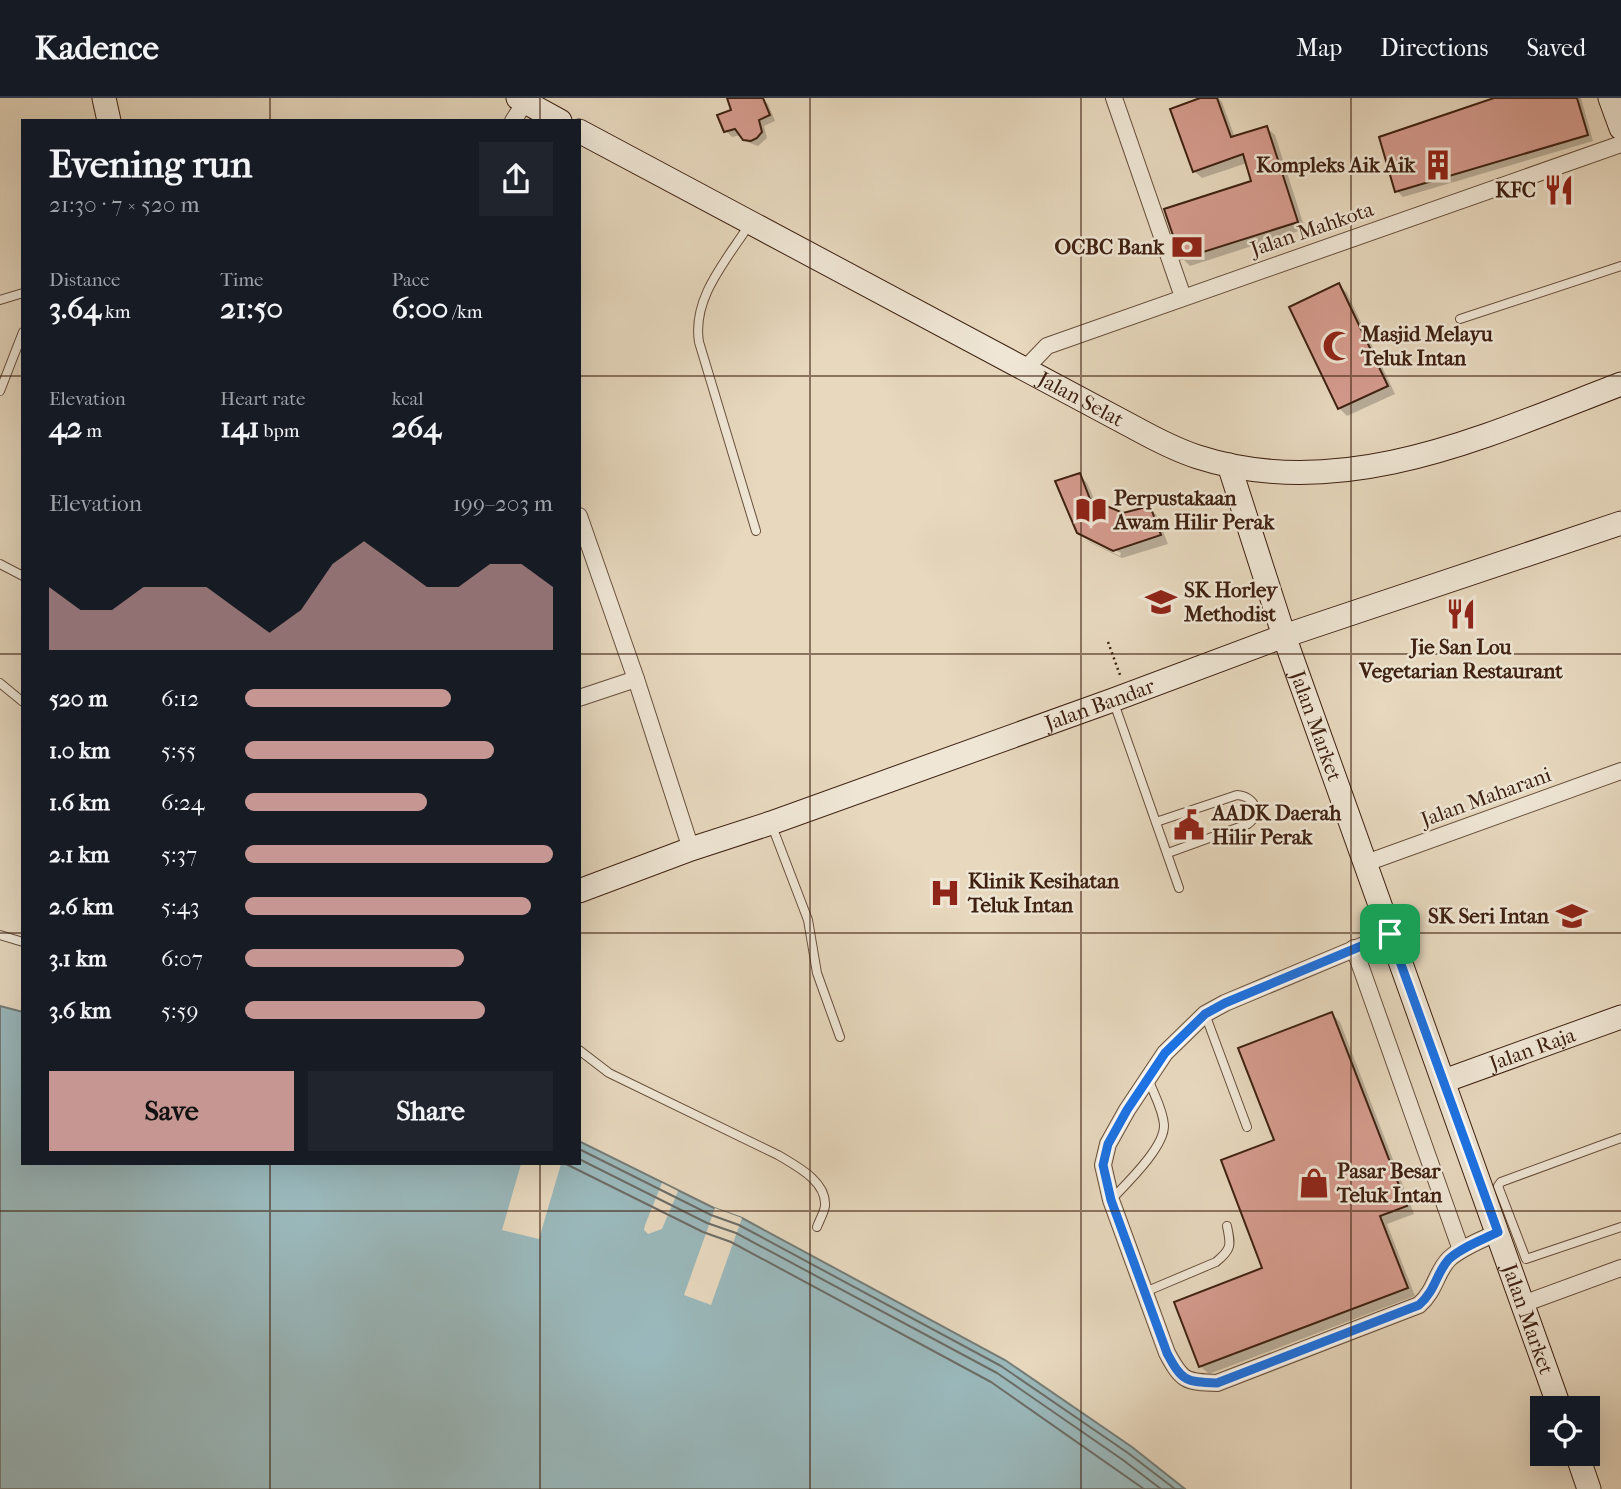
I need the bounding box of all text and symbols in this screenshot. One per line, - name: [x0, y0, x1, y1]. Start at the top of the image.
- text: Kadence: [35, 29, 159, 68]
- text: Map: [1296, 34, 1342, 62]
- text: Directions: [1380, 34, 1488, 62]
- text: Saved: [1526, 34, 1586, 62]
- text: Evening run: [49, 142, 252, 187]
- button: share: [479, 142, 553, 216]
- building icon: Kompleks Aik Aik: [1421, 148, 1455, 182]
- place label: Kompleks Aik Aik: [1256, 153, 1416, 177]
- restaurant icon: KFC: [1542, 173, 1576, 207]
- place label: KFC: [1495, 178, 1536, 202]
- text: 21:30 · 7 × 520 m: [49, 191, 200, 218]
- street label: Jalan Mahkota: [1246, 197, 1377, 262]
- bank icon: OCBC Bank: [1170, 230, 1204, 264]
- place label: OCBC Bank: [1055, 235, 1165, 259]
- text: Distance: [49, 269, 120, 291]
- text: Time: [220, 269, 264, 291]
- text: Pace: [392, 269, 430, 291]
- text: 3.64: [49, 291, 101, 326]
- text: 21:50: [220, 291, 283, 326]
- text: 6:00: [392, 291, 448, 326]
- text: km: [101, 301, 131, 323]
- text: /km: [448, 301, 483, 323]
- place label: Masjid Melayu Teluk Intan: [1360, 322, 1493, 370]
- mosque icon: Masjid Melayu Teluk Intan: [1321, 329, 1355, 363]
- street label: Jalan Selat: [1032, 366, 1128, 432]
- text: Elevation: [49, 388, 126, 410]
- text: Heart rate: [220, 388, 305, 410]
- text: kcal: [392, 388, 424, 410]
- text: 42: [49, 410, 82, 445]
- text: 141: [220, 410, 259, 445]
- text: 264: [392, 410, 441, 445]
- text: m: [82, 420, 102, 442]
- text: bpm: [259, 420, 300, 442]
- place label: Perpustakaan Awam Hilir Perak: [1112, 486, 1275, 534]
- text: Elevation: [49, 490, 142, 517]
- text: 199–203 m: [453, 490, 553, 517]
- library icon: Perpustakaan Awam Hilir Perak: [1074, 493, 1108, 527]
- place label: SK Horley Methodist: [1183, 578, 1279, 626]
- school or university icon: SK Horley Methodist: [1144, 585, 1178, 619]
- restaurant icon: Jie San Lou Vegetarian Restaurant: [1444, 597, 1478, 631]
- place label: Jie San Lou Vegetarian Restaurant: [1358, 635, 1563, 683]
- street label: Jalan Market: [1285, 665, 1347, 785]
- street label: Jalan Bandar: [1040, 674, 1158, 736]
- text: 520 m: [49, 685, 108, 712]
- text: 6:12: [161, 685, 199, 712]
- text: 1.0 km: [49, 737, 110, 764]
- text: 5:55: [161, 737, 196, 764]
- street label: Jalan Maharani: [1416, 762, 1554, 832]
- text: 1.6 km: [49, 789, 110, 816]
- text: 6:24: [161, 789, 204, 816]
- place label: AADK Daerah Hilir Perak: [1210, 801, 1342, 849]
- public building icon: AADK Daerah Hilir Perak: [1172, 808, 1206, 842]
- text: 2.1 km: [49, 841, 109, 868]
- text: 5:37: [161, 841, 197, 868]
- place label: Klinik Kesihatan Teluk Intan: [967, 869, 1120, 917]
- hospital icon: Klinik Kesihatan Teluk Intan: [928, 876, 962, 910]
- text: 2.6 km: [49, 893, 114, 920]
- text: 5:43: [161, 893, 200, 920]
- school or university icon: SK Seri Intan: [1555, 899, 1589, 933]
- pin: [1360, 904, 1420, 964]
- place label: SK Seri Intan: [1428, 904, 1550, 928]
- icon: arrive: [1371, 915, 1409, 953]
- text: 3.1 km: [49, 945, 107, 972]
- text: 6:07: [161, 945, 203, 972]
- text: 3.6 km: [49, 997, 111, 1024]
- text: 5:59: [161, 997, 199, 1024]
- street label: Jalan Raja: [1484, 1022, 1579, 1076]
- button: Save: [49, 1071, 294, 1151]
- button: Share: [308, 1071, 553, 1151]
- place label: Pasar Besar Teluk Intan: [1336, 1159, 1443, 1207]
- shop icon: Pasar Besar Teluk Intan: [1297, 1166, 1331, 1200]
- street label: Jalan Market: [1497, 1259, 1559, 1378]
- map controls: [1530, 1396, 1600, 1466]
- button: locate: [1530, 1396, 1600, 1466]

